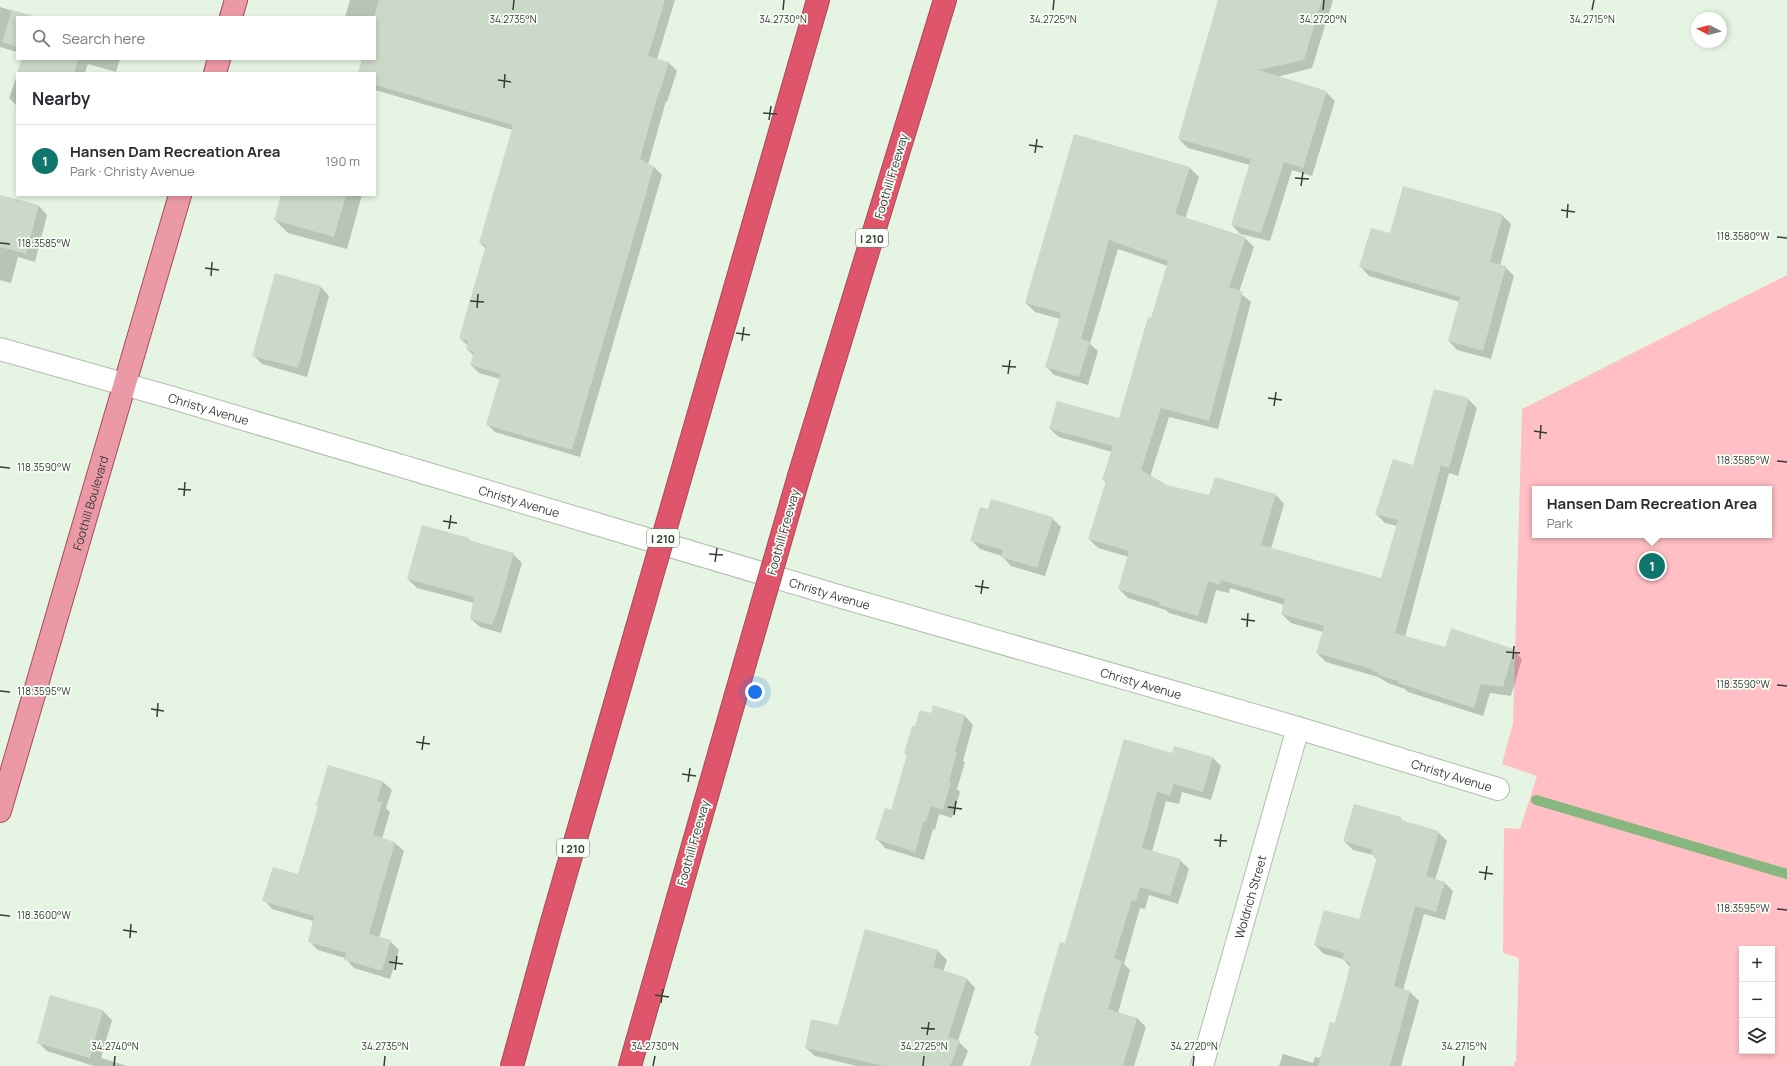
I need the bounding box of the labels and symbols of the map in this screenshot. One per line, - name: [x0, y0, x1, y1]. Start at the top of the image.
- text: 34.2735°N: [489, 12, 537, 26]
- text: 34.2730°N: [759, 12, 807, 26]
- text: 34.2725°N: [1029, 12, 1077, 26]
- text: 34.2720°N: [1299, 12, 1347, 26]
- text: 34.2715°N: [1569, 12, 1615, 26]
- north arrow: [1691, 12, 1727, 48]
- street label: Foothill Freeway: [870, 131, 912, 221]
- road number: I 210: [856, 229, 888, 247]
- text: 118.3580°W: [1716, 229, 1770, 243]
- text: 118.3585°W: [18, 236, 71, 250]
- street label: Christy Avenue: [166, 389, 251, 429]
- text: 118.3585°W: [1717, 453, 1770, 467]
- street label: Foothill Boulevard: [68, 454, 112, 552]
- text: 118.3590°W: [17, 460, 71, 474]
- street label: Christy Avenue: [477, 481, 562, 521]
- street label: Foothill Freeway: [763, 487, 804, 577]
- road number: I 210: [647, 529, 679, 547]
- pin: 1: [1639, 551, 1665, 581]
- street label: Christy Avenue: [787, 573, 872, 613]
- street label: Christy Avenue: [1099, 663, 1184, 703]
- text: 118.3590°W: [1716, 677, 1770, 691]
- your location: [745, 682, 765, 702]
- text: 118.3595°W: [17, 684, 71, 698]
- street label: Christy Avenue: [1409, 755, 1494, 795]
- street label: Foothill Freeway: [673, 798, 714, 888]
- road number: I 210: [557, 839, 589, 857]
- street label: Woldrich Street: [1230, 853, 1270, 940]
- text: 118.3595°W: [1716, 901, 1770, 915]
- text: 118.3600°W: [17, 908, 72, 922]
- text: 34.2740°N: [91, 1039, 139, 1053]
- text: 34.2735°N: [361, 1039, 409, 1053]
- text: 34.2730°N: [631, 1039, 679, 1053]
- text: 34.2725°N: [900, 1039, 948, 1053]
- text: 34.2720°N: [1170, 1039, 1218, 1053]
- text: 34.2715°N: [1441, 1039, 1487, 1053]

